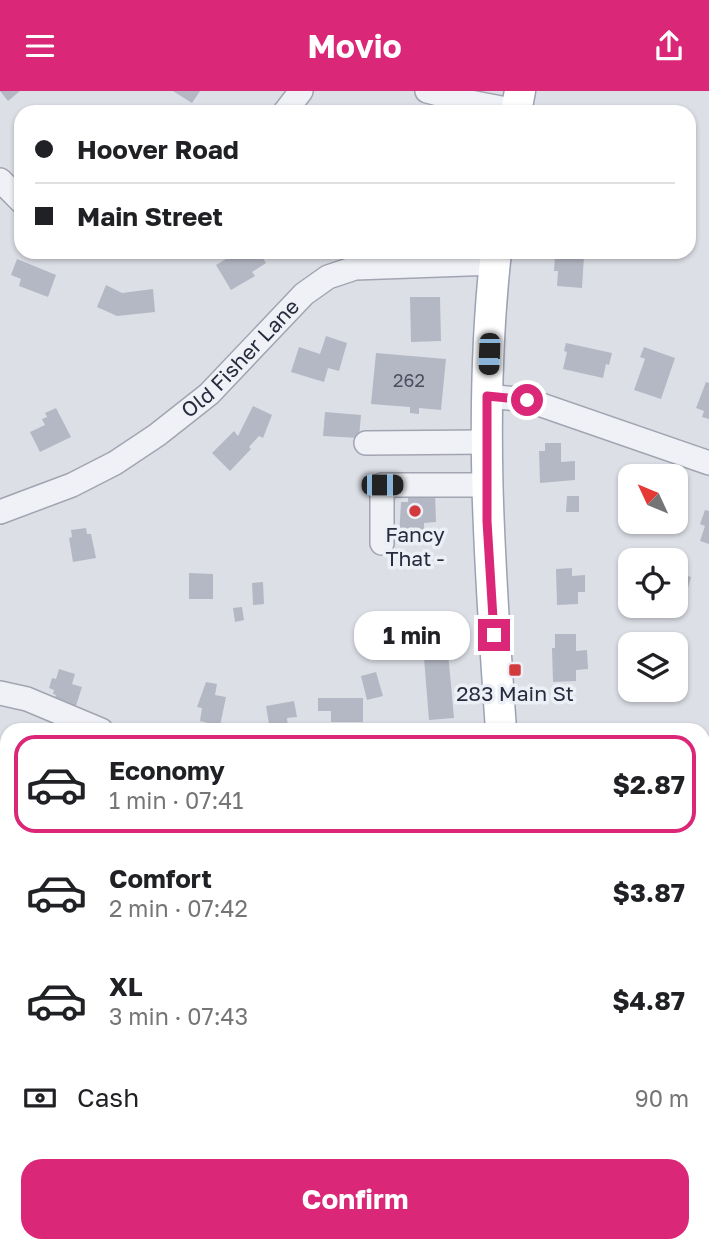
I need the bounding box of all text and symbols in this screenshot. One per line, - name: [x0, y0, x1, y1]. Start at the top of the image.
- icon: menu: [21, 27, 59, 65]
- text: Movio: [307, 27, 402, 65]
- icon: share: [650, 27, 688, 65]
- text: Hoover Road: [77, 134, 239, 165]
- text: Main Street: [77, 201, 223, 232]
- street label: Old Fisher Lane: [176, 293, 304, 423]
- car: [478, 333, 501, 375]
- house number: 262: [393, 369, 425, 391]
- route start: [511, 384, 543, 416]
- north arrow: [618, 464, 688, 534]
- map controls: [618, 464, 688, 702]
- car: [362, 475, 404, 496]
- marker: Fancy That -: [407, 503, 423, 519]
- place label: Fancy That -: [385, 521, 445, 571]
- button: locate: [618, 548, 688, 618]
- callout: 1 min: [354, 611, 470, 659]
- route end: [478, 619, 510, 651]
- text: 1 min: [383, 621, 441, 649]
- button: layers: [618, 632, 688, 702]
- marker: 283 Main St: [507, 662, 523, 678]
- place label: 283 Main St: [456, 680, 574, 706]
- icon: car: [25, 753, 88, 816]
- text: Economy: [109, 755, 225, 786]
- text: $2.87: [613, 769, 685, 800]
- text: 1 min · 07:41: [109, 786, 244, 814]
- icon: car: [25, 861, 88, 924]
- text: Comfort: [109, 863, 212, 894]
- text: $3.87: [613, 877, 685, 908]
- text: 2 min · 07:42: [109, 894, 248, 922]
- icon: car: [25, 969, 88, 1032]
- text: XL: [109, 971, 143, 1002]
- text: $4.87: [612, 985, 685, 1016]
- text: 3 min · 07:43: [109, 1002, 248, 1030]
- icon: cash: [21, 1079, 59, 1117]
- text: Cash: [77, 1082, 139, 1113]
- text: 90 m: [635, 1084, 689, 1112]
- button: Confirm: [21, 1159, 689, 1239]

